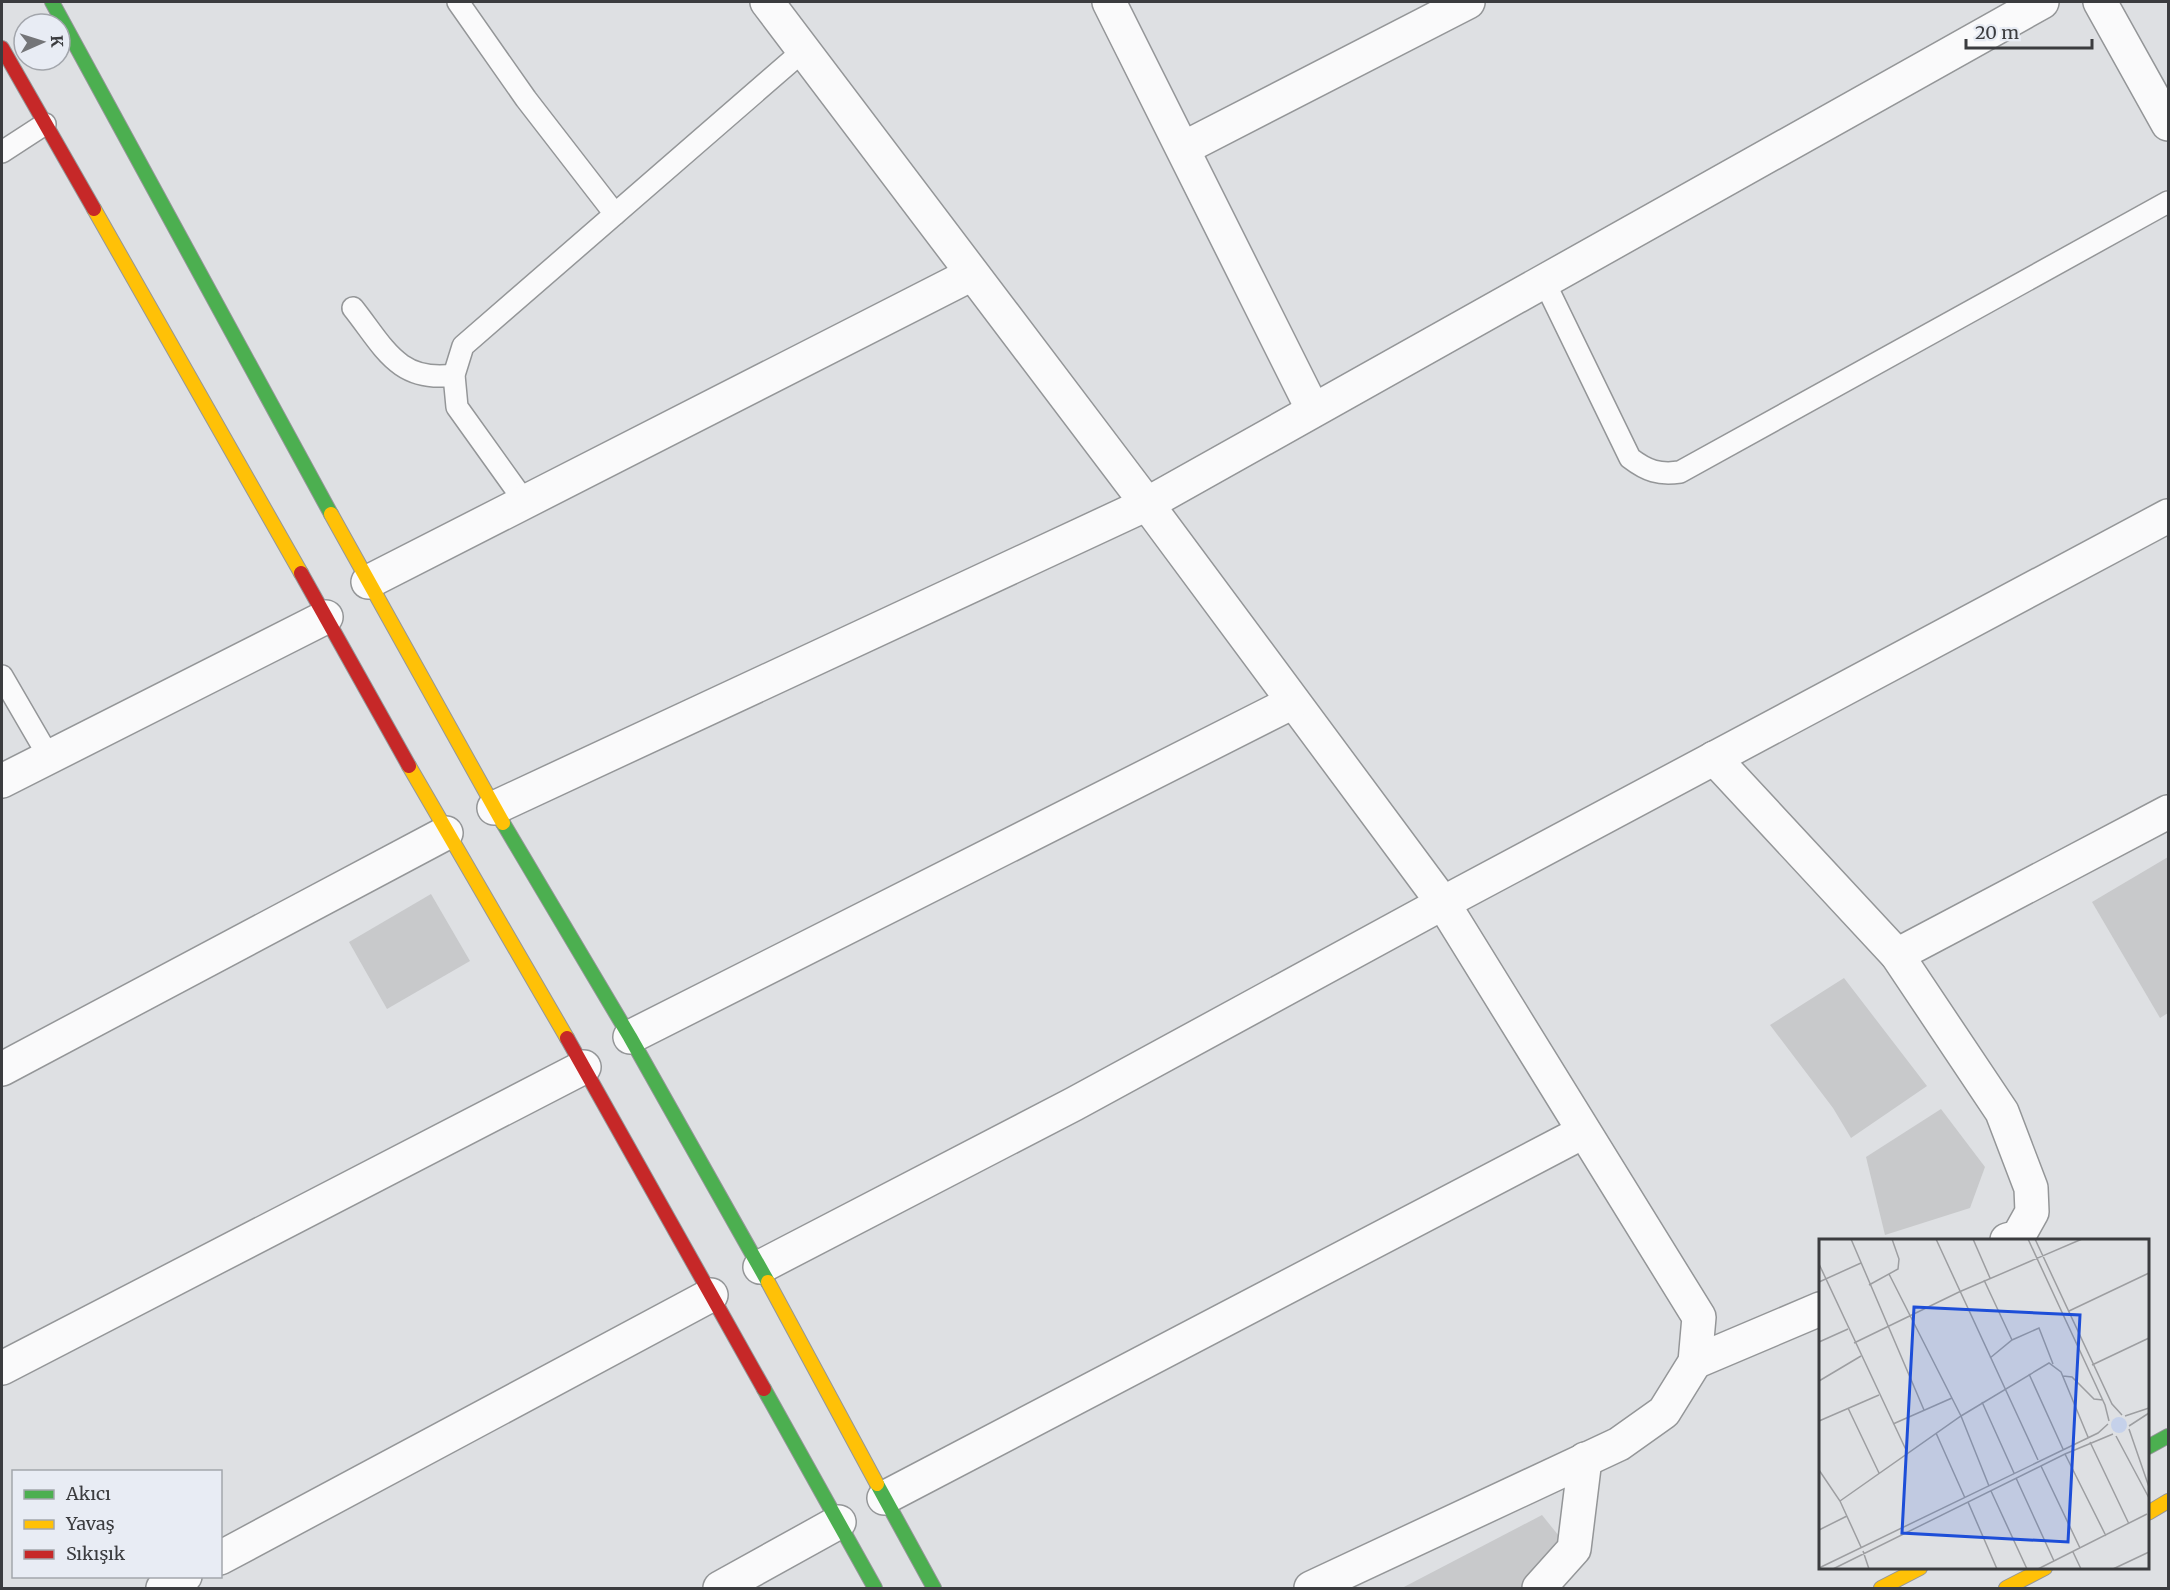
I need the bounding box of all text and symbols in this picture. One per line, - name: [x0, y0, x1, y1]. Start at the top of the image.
- north arrow: [12, 12, 72, 72]
- scale bar: [1966, 12, 2092, 50]
- text: 20 m: [1975, 21, 2019, 44]
- text: K: [47, 35, 67, 48]
- inset map: [1819, 1239, 2149, 1569]
- legend: [12, 1470, 222, 1578]
- text: Akıcı: [65, 1482, 111, 1505]
- text: Yavaş: [65, 1512, 115, 1535]
- text: Sıkışık: [66, 1542, 126, 1565]

